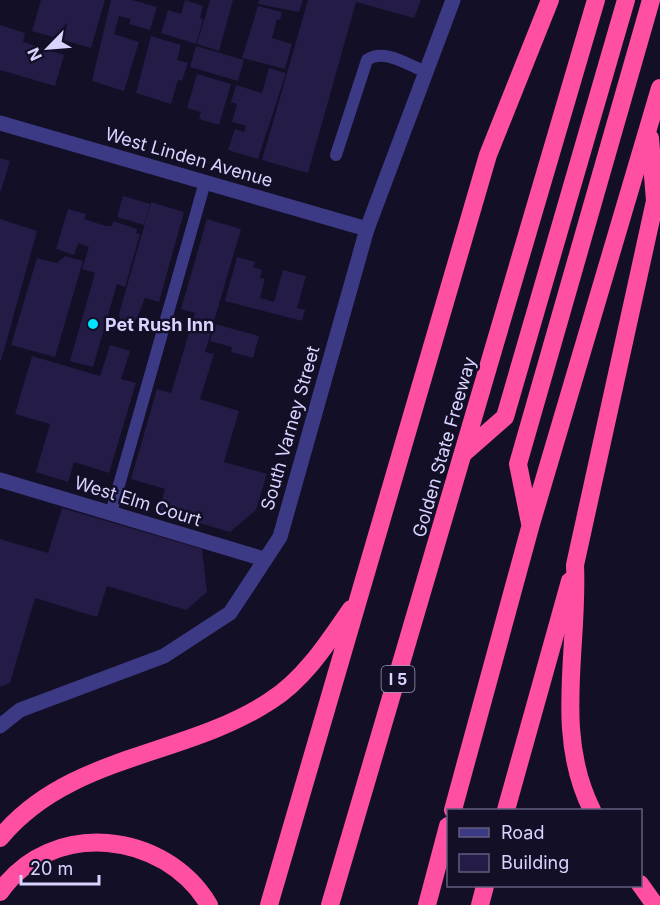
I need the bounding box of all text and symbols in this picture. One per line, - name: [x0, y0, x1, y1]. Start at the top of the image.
- north arrow: [18, 18, 78, 78]
- text: N: [23, 45, 46, 64]
- street label: West Linden Avenue: [103, 123, 275, 191]
- place label: Pet Rush Inn: [105, 314, 214, 335]
- marker: Pet Rush Inn: [86, 317, 100, 331]
- street label: South Varney Street: [256, 343, 324, 513]
- street label: Golden State Freeway: [408, 354, 480, 540]
- street label: West Elm Court: [72, 472, 204, 530]
- road number: I 5: [382, 666, 414, 692]
- legend: [447, 809, 642, 887]
- text: Road: [501, 822, 544, 843]
- scale bar: [21, 848, 99, 886]
- text: Building: [501, 852, 569, 873]
- text: 20 m: [30, 858, 73, 879]

